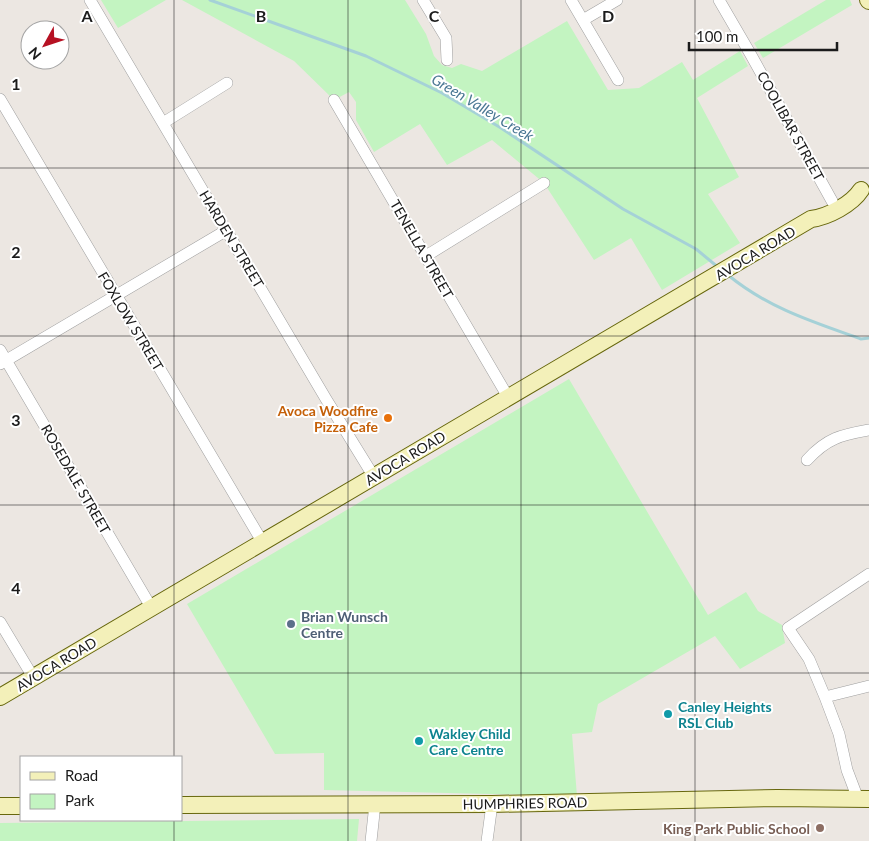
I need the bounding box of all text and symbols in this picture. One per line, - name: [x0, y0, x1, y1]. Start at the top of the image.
- text: A: [80, 6, 93, 25]
- text: B: [256, 6, 266, 25]
- text: C: [429, 6, 440, 25]
- text: D: [602, 6, 614, 25]
- north arrow: [20, 20, 70, 70]
- scale bar: [689, 20, 836, 52]
- text: 100 m: [696, 27, 738, 45]
- text: N: [25, 44, 45, 63]
- street label: COOLIBAR STREET: [754, 68, 828, 184]
- water label: Green Valley Creek: [429, 69, 538, 145]
- text: 1: [11, 74, 21, 93]
- street label: HARDEN STREET: [196, 187, 268, 292]
- street label: TENELLA STREET: [387, 197, 458, 302]
- street label: AVOCA ROAD: [712, 222, 798, 284]
- text: 2: [11, 242, 21, 261]
- street label: FOXLOW STREET: [95, 268, 168, 374]
- place label: Avoca Woodfire Pizza Cafe: [277, 402, 379, 435]
- text: 3: [11, 410, 21, 429]
- marker: Avoca Woodfire Pizza Cafe: [382, 412, 394, 424]
- street label: ROSEDALE STREET: [38, 421, 115, 537]
- street label: AVOCA ROAD: [362, 427, 448, 489]
- text: 4: [11, 578, 21, 597]
- place label: Brian Wunsch Centre: [301, 608, 388, 641]
- marker: Brian Wunsch Centre: [285, 618, 297, 630]
- street label: AVOCA ROAD: [13, 633, 99, 695]
- place label: Canley Heights RSL Club: [678, 698, 772, 731]
- marker: Canley Heights RSL Club: [662, 708, 674, 720]
- place label: Wakley Child Care Centre: [429, 725, 511, 758]
- marker: Wakley Child Care Centre: [413, 735, 425, 747]
- legend: [20, 756, 182, 821]
- text: Road: [65, 766, 98, 784]
- text: Park: [65, 791, 95, 809]
- street label: HUMPHRIES ROAD: [462, 793, 588, 813]
- place label: King Park Public School: [663, 820, 810, 837]
- marker: King Park Public School: [814, 822, 826, 834]

